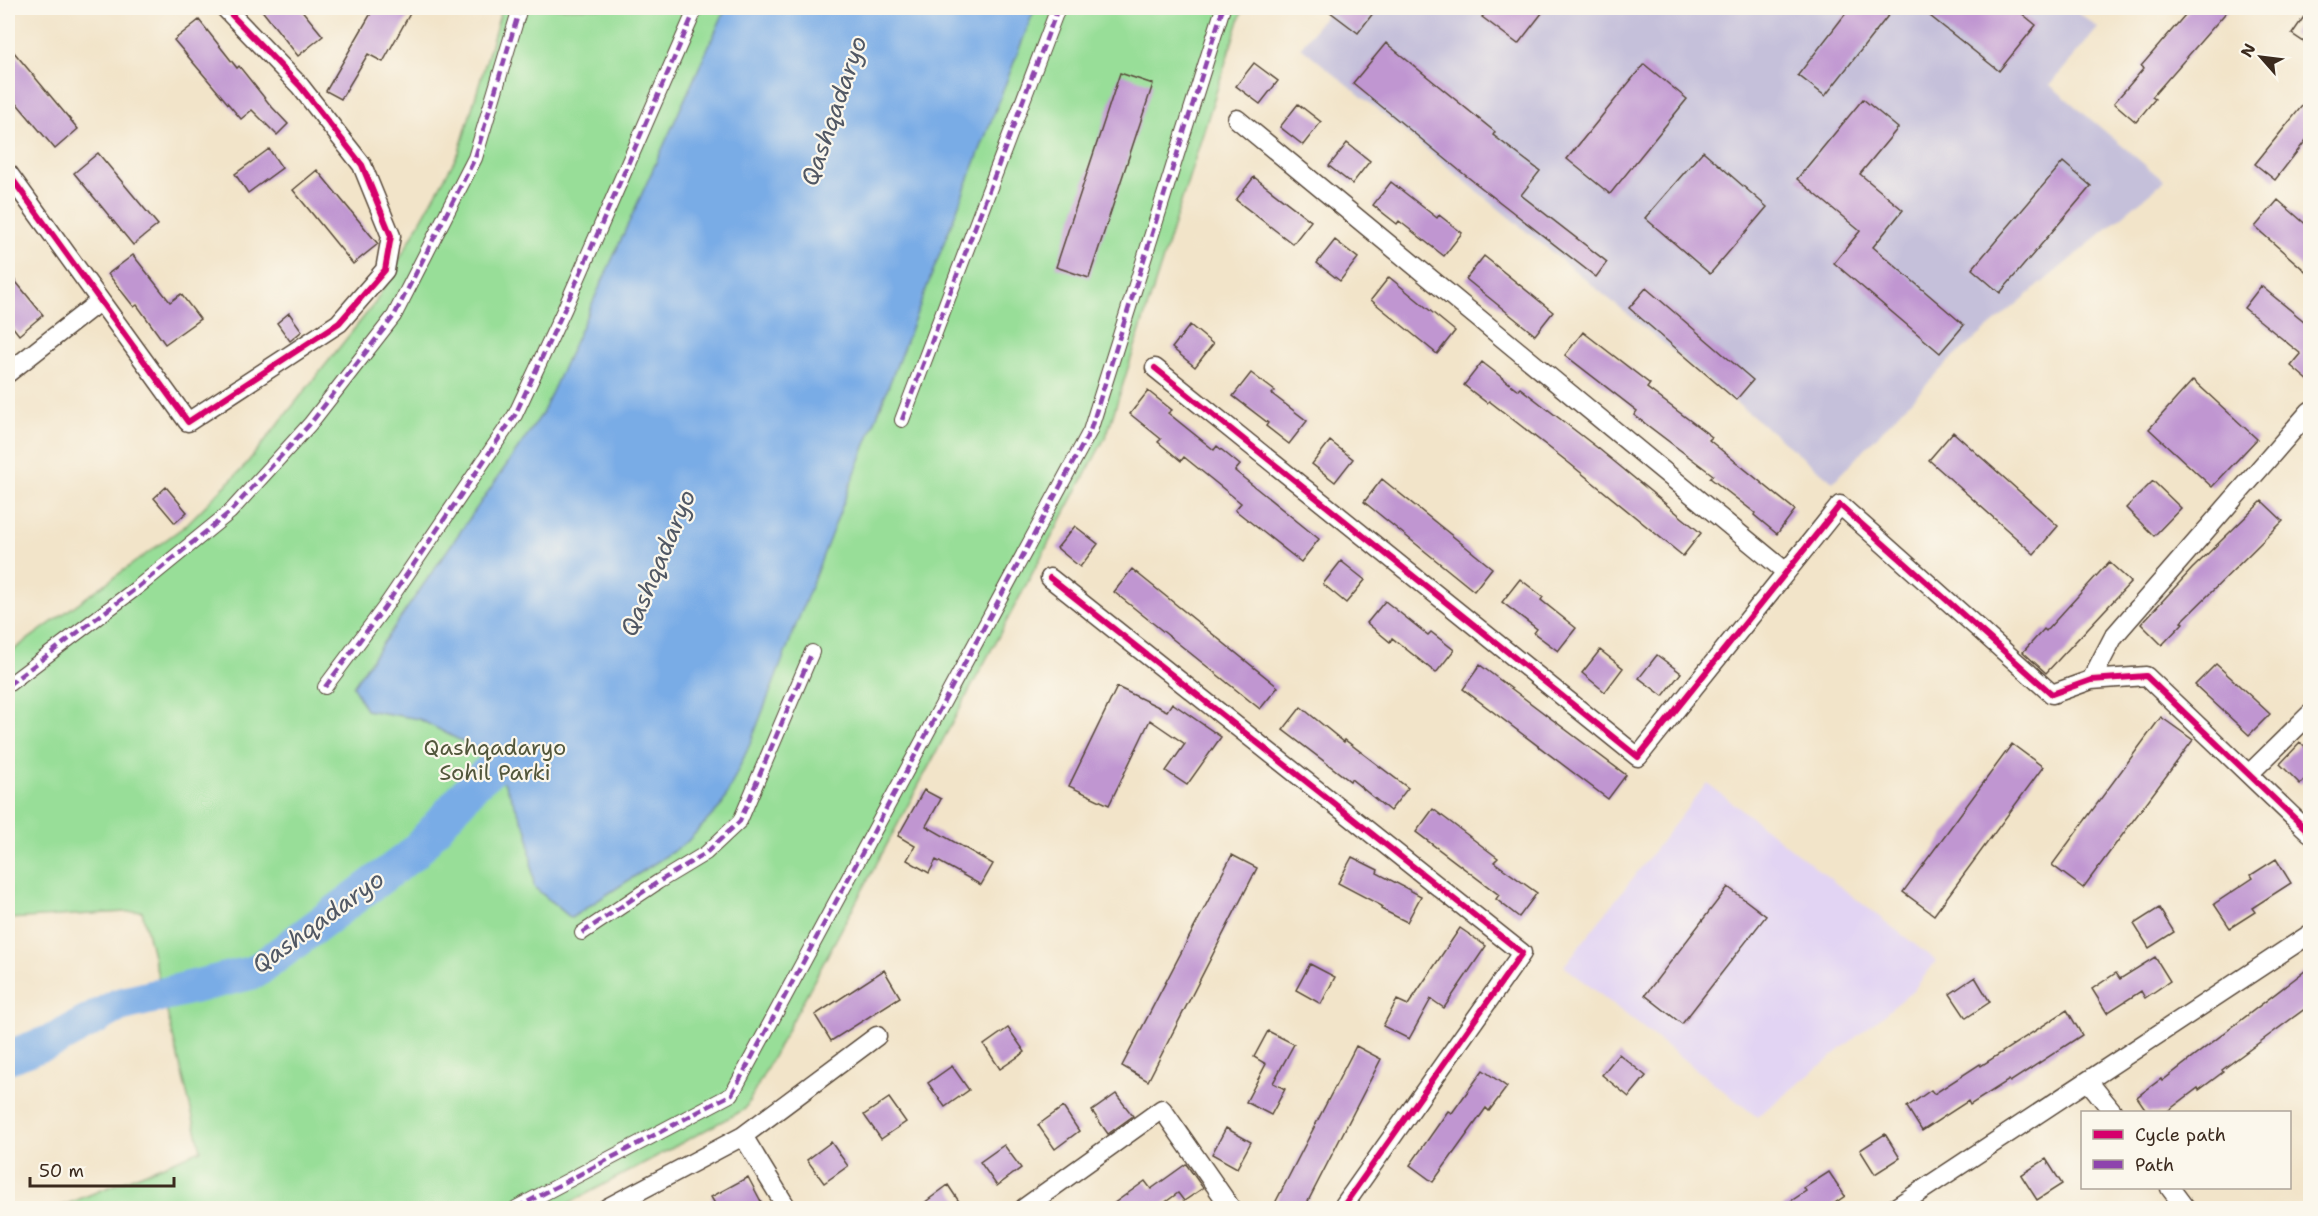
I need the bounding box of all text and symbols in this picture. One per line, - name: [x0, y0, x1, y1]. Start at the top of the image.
- north arrow: [2231, 27, 2291, 87]
- water label: Qashqadaryo: [793, 32, 875, 190]
- text: N: [2236, 40, 2260, 61]
- water label: Qashqadaryo: [613, 485, 703, 641]
- park label: Qashqadaryo Sohil Parki: [424, 733, 566, 787]
- water label: Qashqadaryo: [245, 863, 391, 981]
- legend: [2081, 1111, 2291, 1189]
- text: Cycle path: [2135, 1123, 2226, 1147]
- scale bar: [30, 1150, 174, 1188]
- text: Path: [2135, 1153, 2174, 1177]
- text: 50 m: [39, 1159, 84, 1183]

